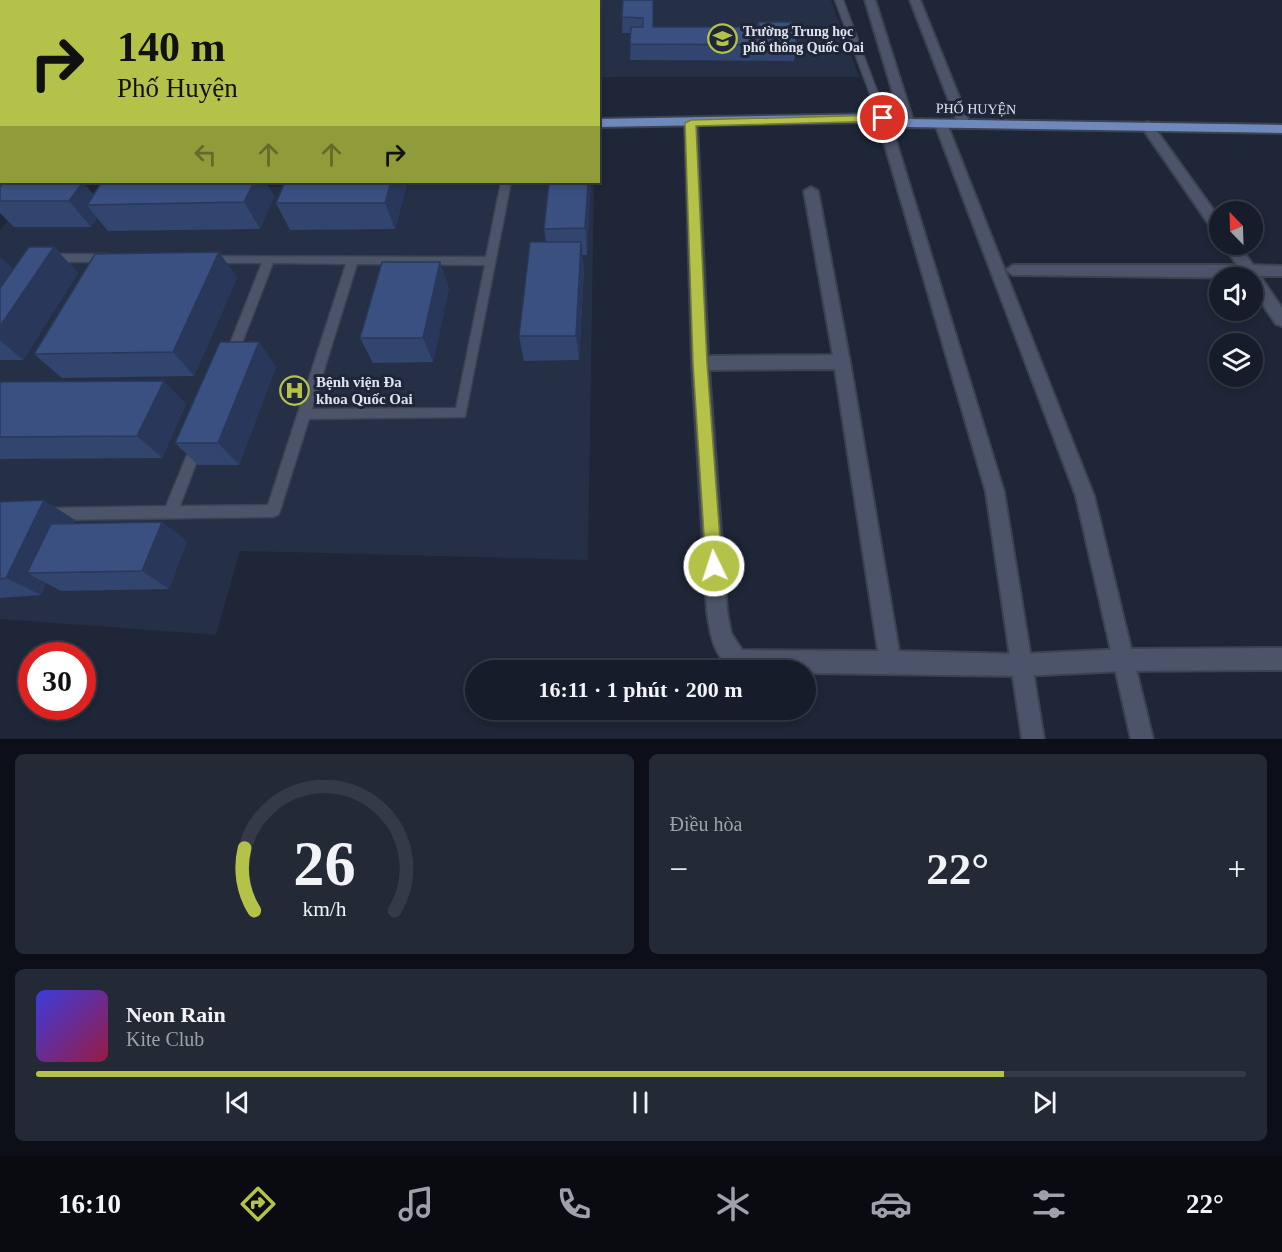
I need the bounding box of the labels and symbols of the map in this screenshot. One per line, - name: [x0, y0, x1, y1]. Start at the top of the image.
- school or university icon: Trường Trung học phổ thông Quốc Oai: [706, 23, 738, 55]
- place label: Trường Trung học phổ thông Quốc Oai: [743, 24, 864, 55]
- pin: [857, 92, 908, 143]
- street label: PHỐ HUYỆN: [936, 99, 1016, 117]
- north arrow: [1209, 201, 1263, 255]
- place label: Bệnh viện Đa khoa Quốc Oai: [316, 374, 413, 407]
- hospital icon: Bệnh viện Đa khoa Quốc Oai: [279, 375, 311, 407]
- position arrow: [682, 534, 746, 598]
- speed limit sign: 30: [18, 642, 96, 720]

